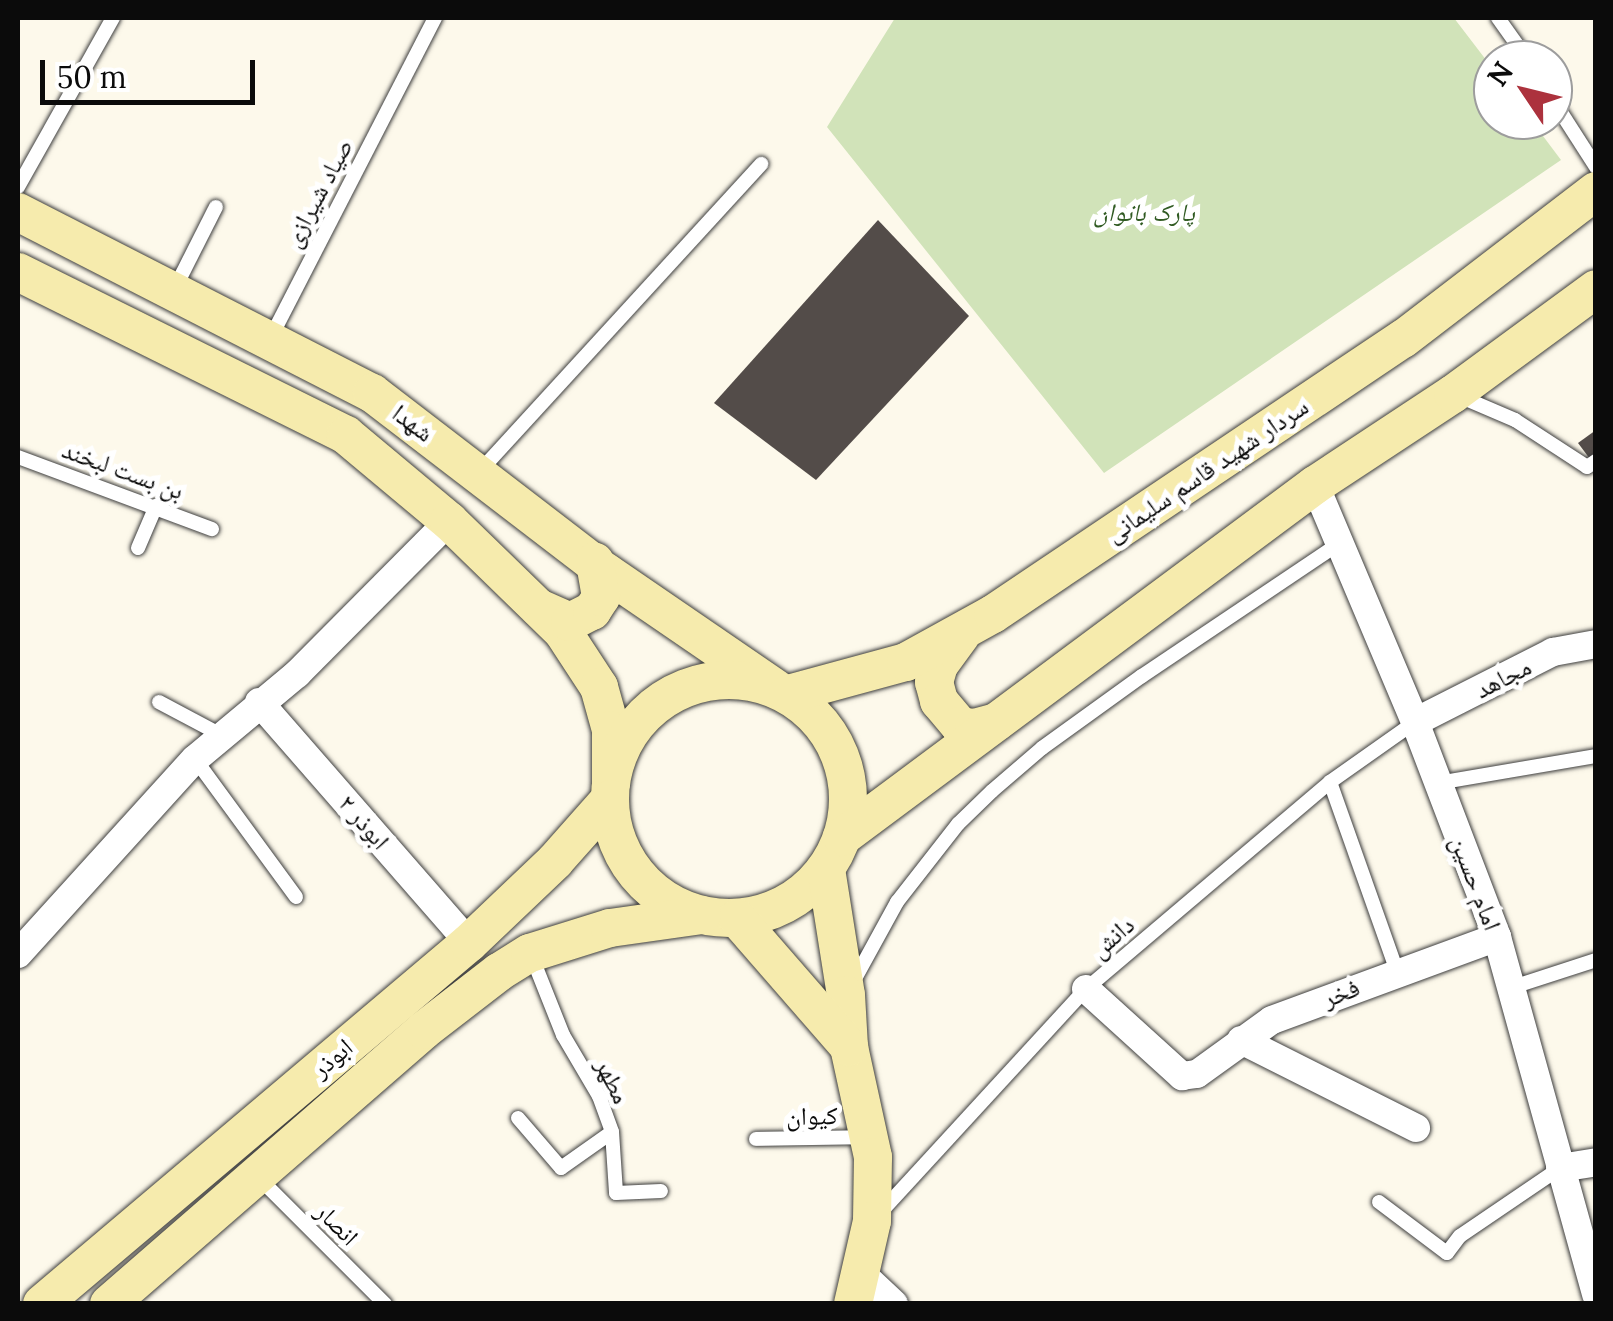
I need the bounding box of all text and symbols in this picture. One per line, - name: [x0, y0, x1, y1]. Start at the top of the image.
- scale bar: [45, 40, 260, 102]
- north arrow: [1473, 40, 1573, 140]
- text: N: [1479, 55, 1521, 93]
- text: 50 m: [57, 58, 127, 96]
- street label: صیاد شیرازی: [277, 134, 359, 252]
- park label: پارک بانوان: [1093, 197, 1195, 227]
- street label: سردار شهید قاسم سلیمانی: [1100, 391, 1314, 549]
- street label: شهدا: [386, 398, 440, 448]
- street label: بن بست لبخند: [58, 434, 188, 506]
- street label: مجاهد: [1470, 651, 1536, 705]
- street label: ابوذر ۲: [332, 789, 396, 855]
- street label: امام حسین: [1444, 832, 1508, 934]
- street label: دانش: [1084, 910, 1140, 964]
- street label: فخر: [1318, 972, 1364, 1014]
- street label: ابوذر: [305, 1032, 359, 1084]
- street label: مطهر: [589, 1053, 637, 1109]
- street label: کیوان: [786, 1101, 838, 1131]
- street label: انصار: [309, 1196, 365, 1252]

